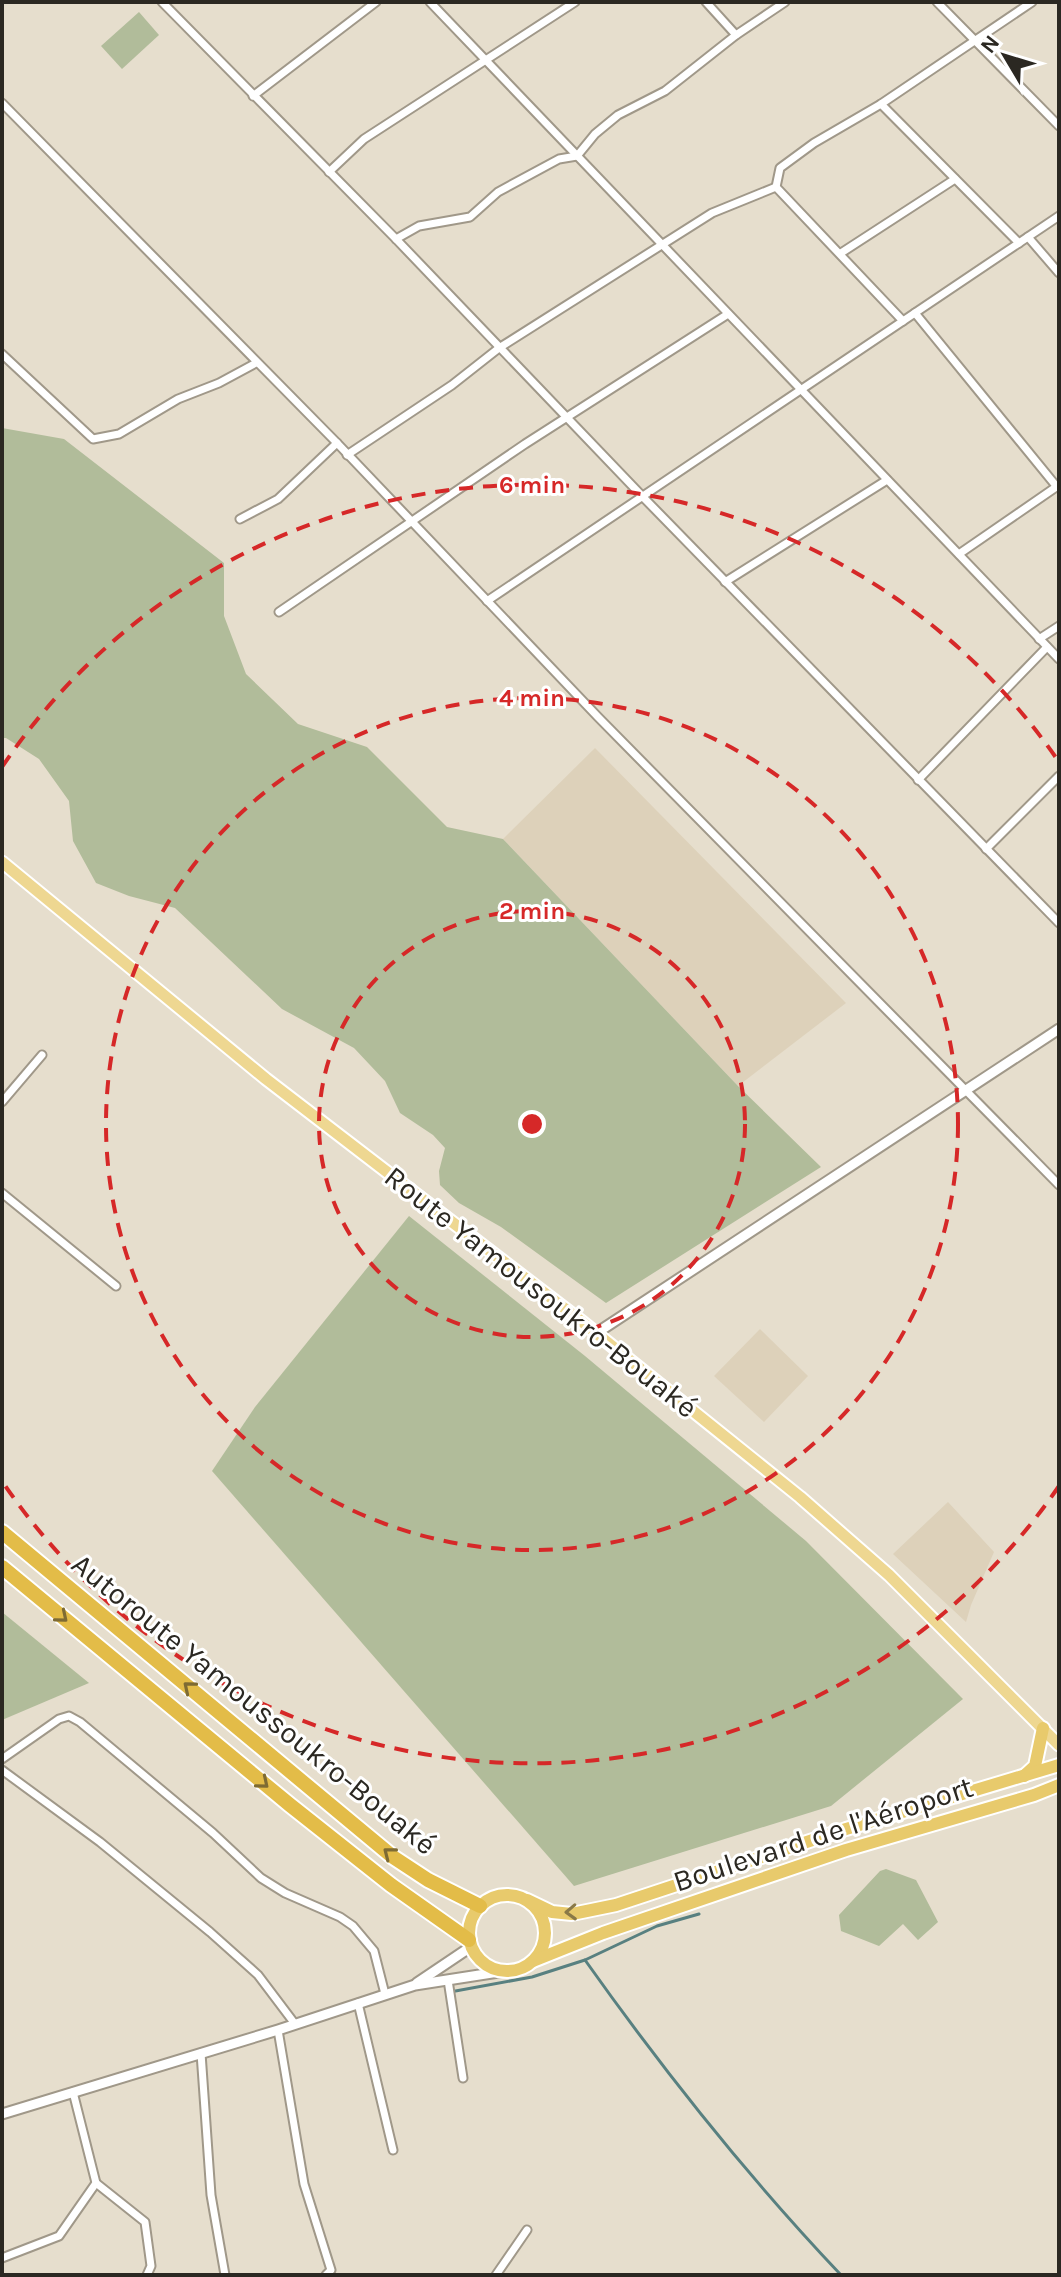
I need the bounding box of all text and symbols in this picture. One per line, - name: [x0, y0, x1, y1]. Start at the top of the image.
- north arrow: [965, 16, 1045, 96]
- text: N: [975, 30, 1005, 59]
- text: 6 min: [499, 471, 565, 499]
- text: 4 min: [499, 684, 565, 712]
- text: 2 min: [499, 897, 565, 925]
- centre of rings: [518, 1110, 546, 1138]
- street label: Route Yamousoukro-Bouaké: [377, 1159, 705, 1425]
- street label: Autoroute Yamoussoukro-Bouaké: [64, 1546, 444, 1862]
- one-way arrow: [53, 1607, 67, 1622]
- one-way arrow: [183, 1682, 198, 1697]
- street label: Boulevard de l'Aéroport: [669, 1769, 977, 1899]
- one-way arrow: [253, 1773, 268, 1788]
- one-way arrow: [383, 1848, 398, 1862]
- one-way arrow: [564, 1903, 576, 1920]

